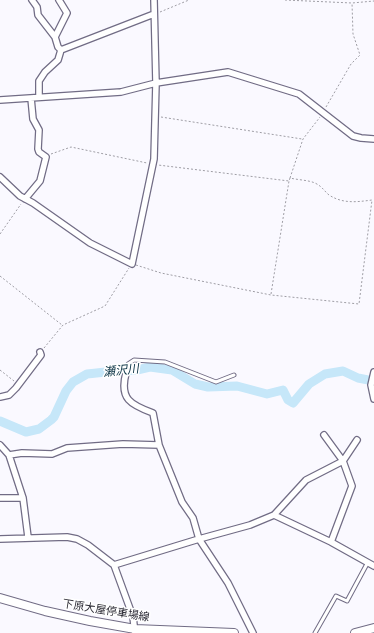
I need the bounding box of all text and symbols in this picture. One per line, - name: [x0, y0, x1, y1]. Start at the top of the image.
- water label: 瀬沢川: [102, 362, 140, 380]
- street label: 下原大屋停車場線: [62, 598, 150, 624]

